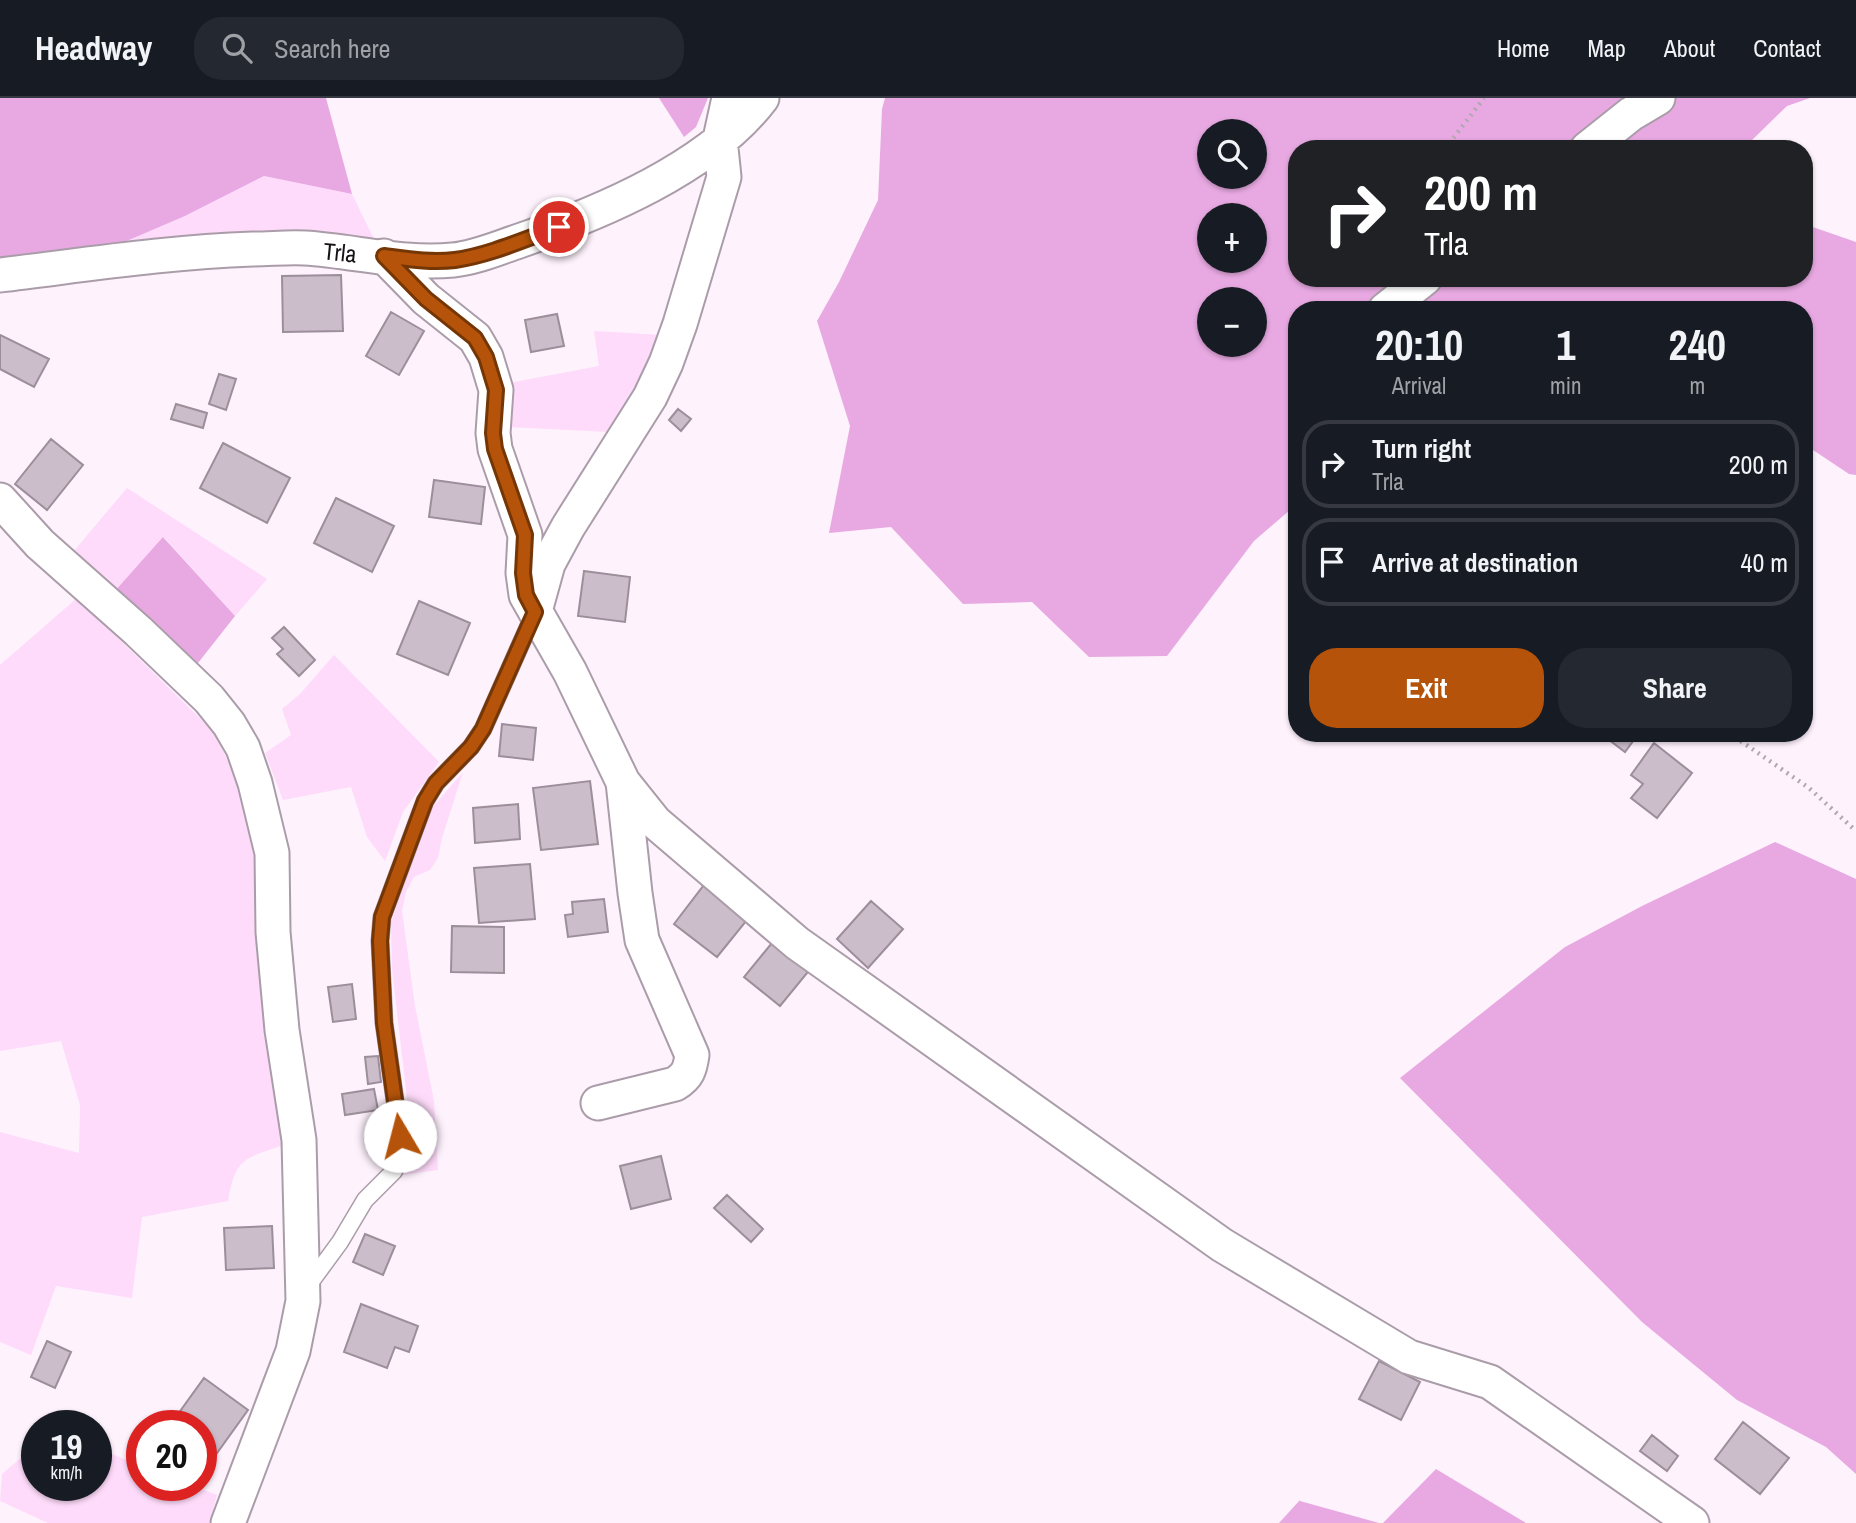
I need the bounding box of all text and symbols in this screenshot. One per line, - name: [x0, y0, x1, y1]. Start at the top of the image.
- search box: [194, 17, 684, 80]
- text: Headway: [35, 26, 152, 70]
- icon: search: [218, 29, 256, 67]
- text: Search here: [274, 31, 390, 66]
- text: Home: [1497, 32, 1549, 64]
- text: Map: [1587, 32, 1626, 64]
- text: About: [1664, 32, 1715, 64]
- text: Contact: [1753, 32, 1821, 64]
- map controls: [1197, 119, 1267, 357]
- button: search: [1197, 119, 1267, 189]
- text: 200 m: [1424, 159, 1538, 225]
- icon: right: [1309, 168, 1400, 259]
- pin: [529, 197, 589, 257]
- button: +: [1197, 203, 1267, 273]
- icon: arrive: [540, 208, 578, 246]
- text: Trla: [1424, 222, 1468, 265]
- street label: Trla: [322, 234, 358, 270]
- button: −: [1197, 287, 1267, 357]
- text: 20:10: [1375, 317, 1463, 373]
- text: 1: [1556, 317, 1575, 373]
- text: 240: [1669, 317, 1726, 373]
- text: Arrival: [1392, 370, 1446, 401]
- text: min: [1550, 370, 1582, 401]
- text: m: [1689, 370, 1705, 401]
- text: Turn right: [1372, 431, 1471, 466]
- icon: right: [1313, 445, 1351, 483]
- text: 200 m: [1729, 447, 1788, 482]
- text: Trla: [1372, 466, 1404, 497]
- icon: arrive: [1313, 543, 1351, 581]
- text: Arrive at destination: [1372, 545, 1578, 580]
- text: 40 m: [1741, 545, 1788, 580]
- button: Exit: [1309, 648, 1544, 728]
- button: Share: [1558, 648, 1792, 728]
- position arrow: [363, 1099, 437, 1173]
- speed limit sign: 20: [126, 1410, 217, 1501]
- text: 19: [51, 1423, 82, 1470]
- text: km/h: [51, 1460, 83, 1485]

